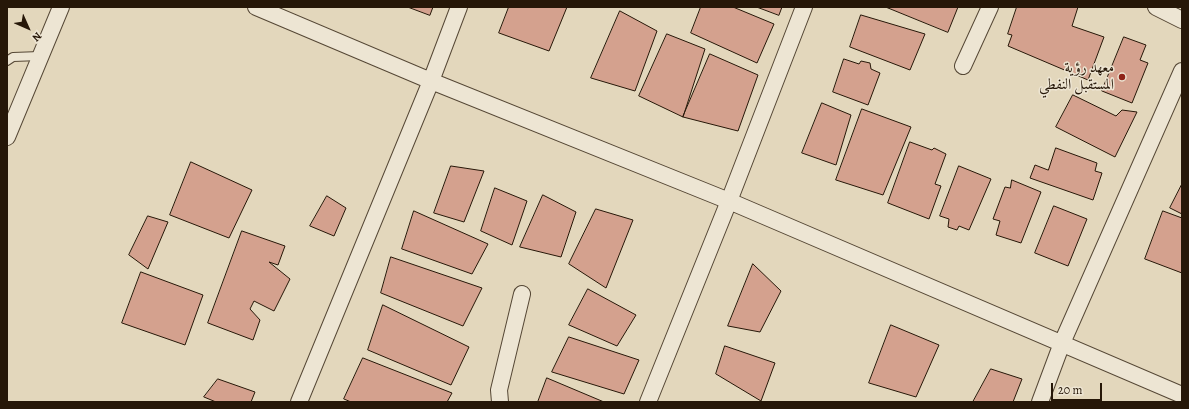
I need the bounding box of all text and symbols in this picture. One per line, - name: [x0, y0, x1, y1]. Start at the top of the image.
- north arrow: [8, 8, 48, 48]
- text: N: [29, 29, 45, 45]
- place label: معهد رؤية المستقبل النفطي: [1039, 59, 1114, 94]
- marker: معهد رؤية المستقبل النفطي: [1117, 72, 1127, 82]
- scale bar: [1053, 375, 1104, 401]
- text: 20 m: [1058, 382, 1082, 398]

